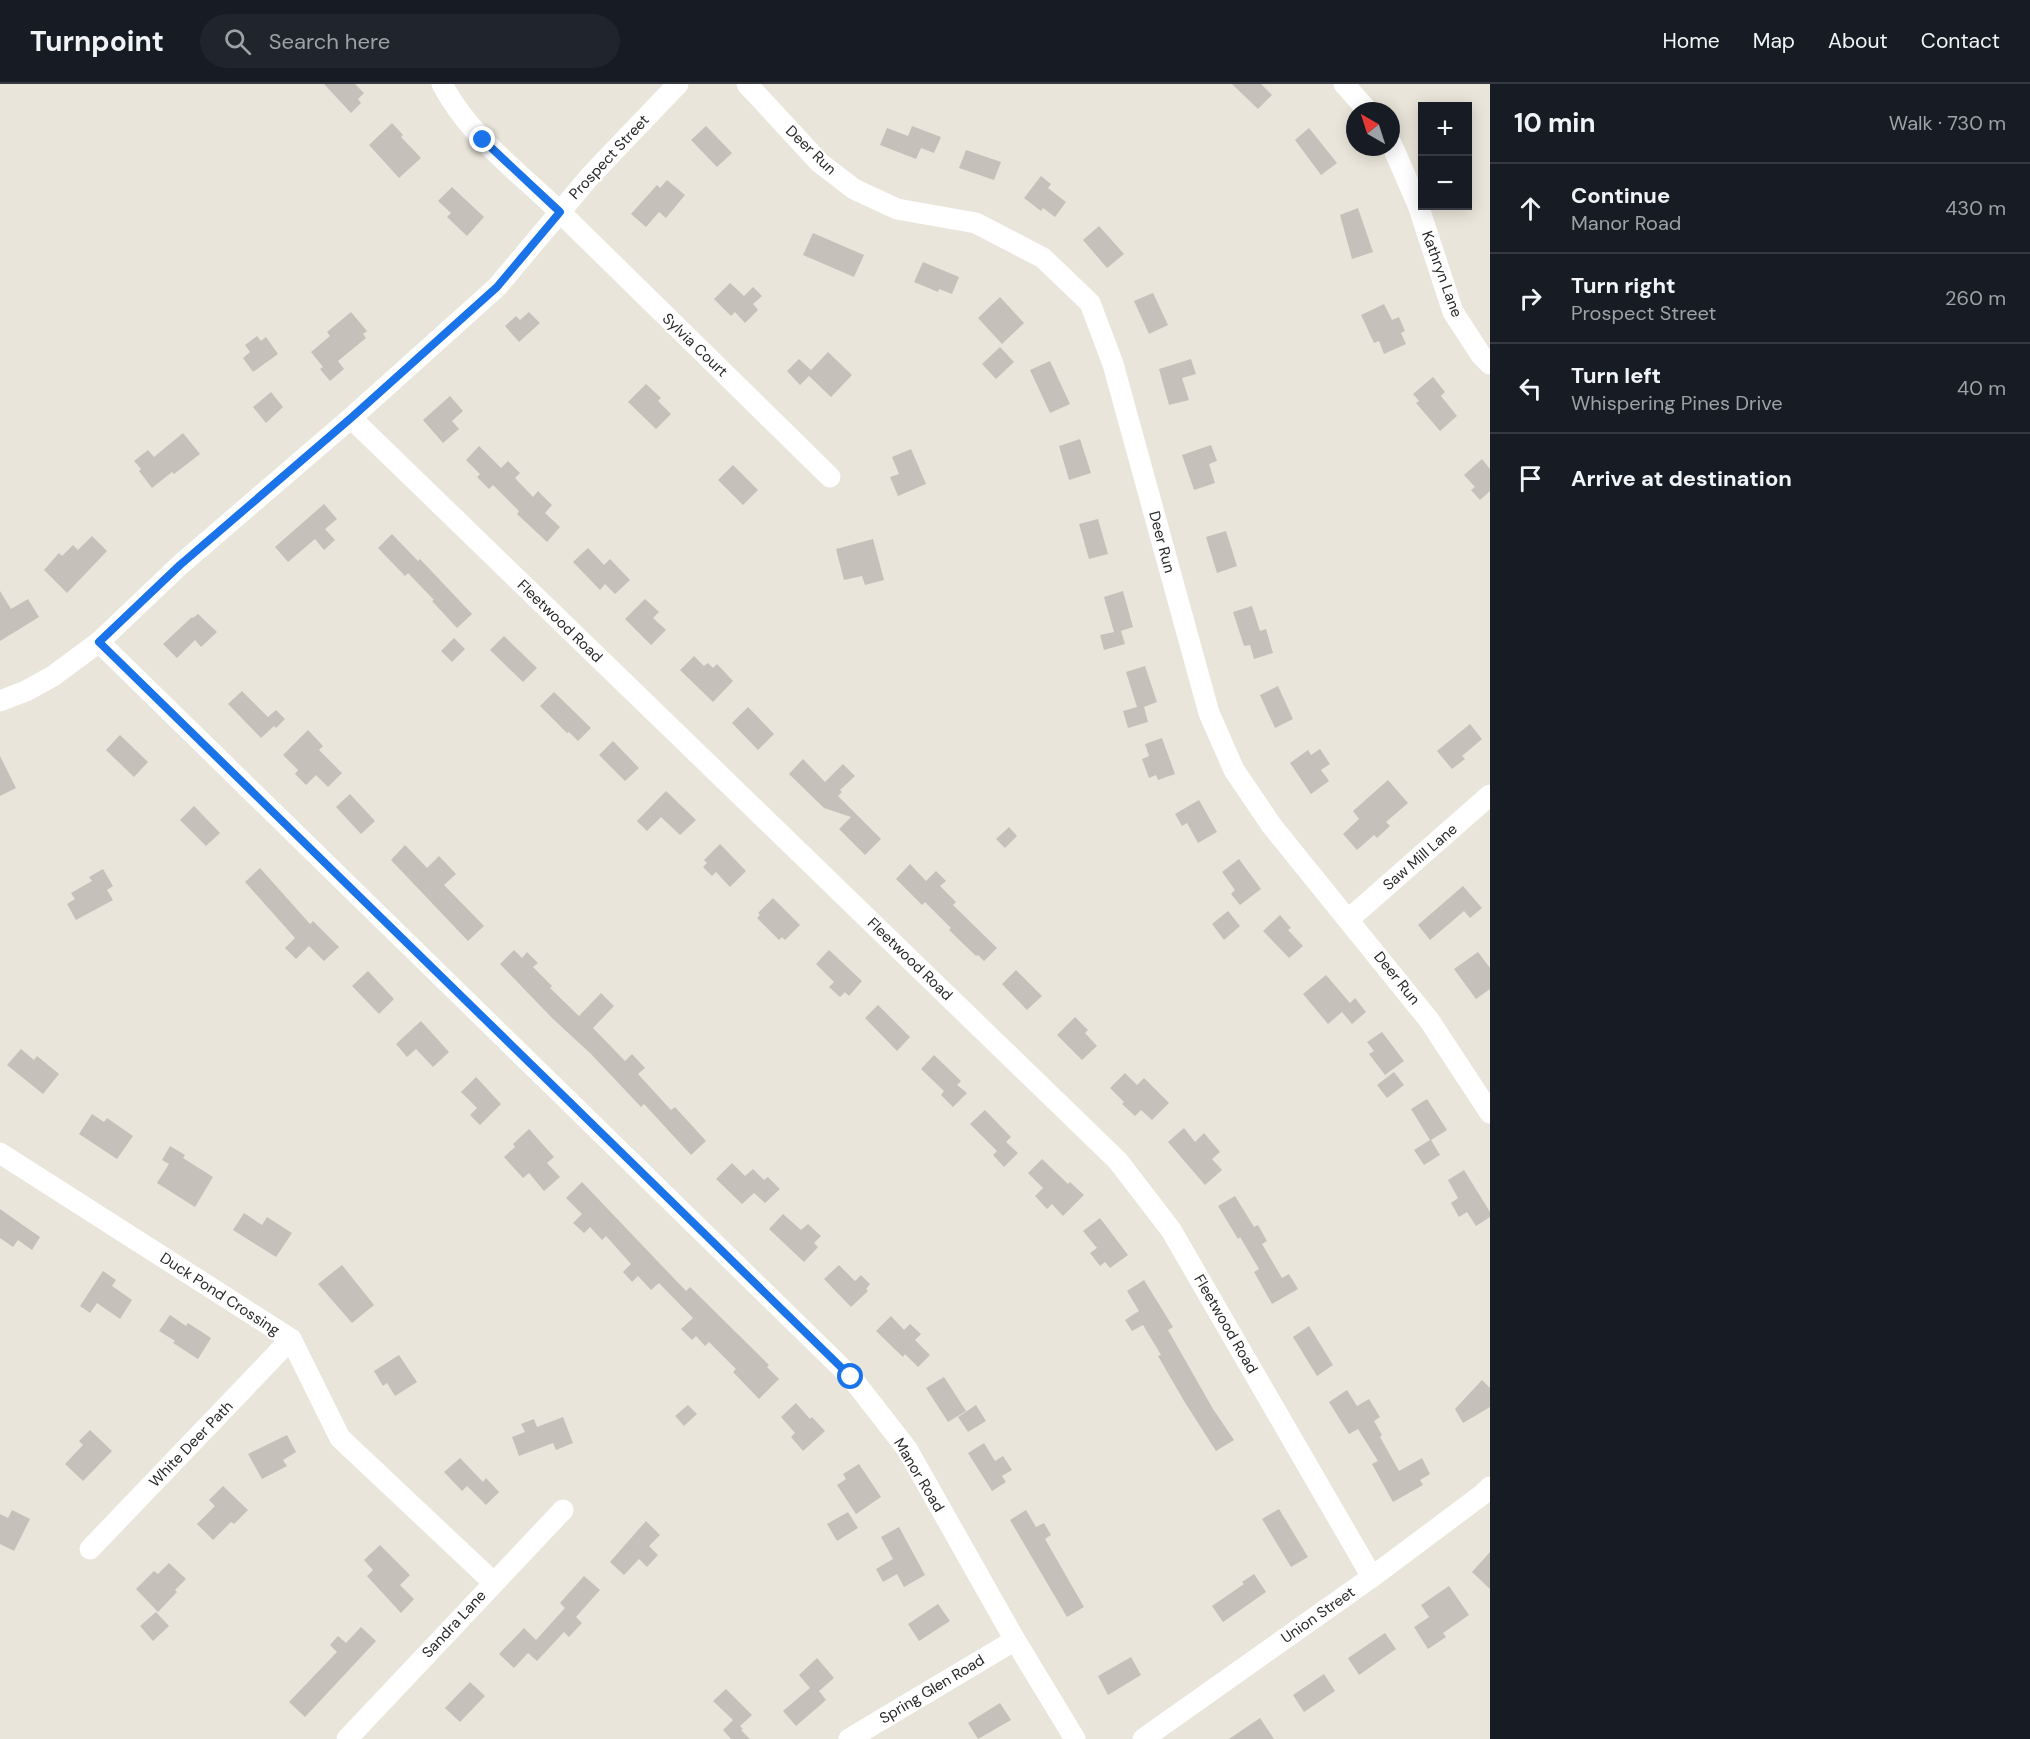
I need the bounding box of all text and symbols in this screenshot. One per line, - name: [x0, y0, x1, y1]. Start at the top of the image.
- search box: [200, 14, 620, 68]
- text: Turnpoint: [30, 23, 164, 60]
- icon: search: [221, 25, 254, 58]
- text: Search here: [269, 27, 390, 56]
- text: Home: [1662, 27, 1720, 55]
- text: Map: [1753, 27, 1795, 55]
- text: About: [1828, 27, 1888, 55]
- text: Contact: [1921, 27, 2000, 55]
- north arrow: [1346, 102, 1400, 156]
- map controls: [1418, 102, 1472, 210]
- button: +: [1418, 102, 1472, 156]
- text: 10 min: [1514, 106, 1596, 140]
- street label: Prospect Street: [564, 110, 654, 204]
- text: Walk · 730 m: [1889, 110, 2006, 136]
- street label: Deer Run: [781, 121, 841, 179]
- route end: [469, 126, 495, 152]
- button: −: [1418, 156, 1472, 210]
- text: Continue: [1571, 181, 1670, 210]
- icon: ahead: [1514, 192, 1547, 225]
- text: 430 m: [1945, 195, 2006, 221]
- text: Manor Road: [1571, 210, 1681, 236]
- street label: Kathryn Lane: [1417, 228, 1467, 320]
- text: Turn right: [1571, 271, 1676, 300]
- icon: right: [1514, 282, 1547, 315]
- text: 260 m: [1945, 285, 2006, 311]
- text: Prospect Street: [1571, 300, 1716, 326]
- street label: Sylvia Court: [658, 309, 732, 381]
- text: Turn left: [1571, 361, 1661, 390]
- icon: left: [1514, 372, 1547, 405]
- text: 40 m: [1957, 375, 2006, 401]
- text: Whispering Pines Drive: [1571, 390, 1783, 416]
- icon: arrive: [1514, 462, 1547, 495]
- text: Arrive at destination: [1571, 464, 1792, 493]
- street label: Deer Run: [1144, 509, 1180, 575]
- street label: Fleetwood Road: [513, 575, 607, 667]
- street label: Saw Mill Lane: [1379, 819, 1461, 895]
- street label: Fleetwood Road: [863, 913, 957, 1005]
- street label: Deer Run: [1369, 947, 1425, 1009]
- street label: Duck Pond Crossing: [156, 1248, 284, 1340]
- street label: Fleetwood Road: [1190, 1271, 1262, 1377]
- route start: [837, 1363, 863, 1389]
- street label: White Deer Path: [145, 1397, 237, 1491]
- street label: Manor Road: [889, 1434, 949, 1516]
- street label: Union Street: [1277, 1582, 1359, 1648]
- street label: Sandra Lane: [417, 1586, 491, 1662]
- street label: Spring Glen Road: [876, 1650, 988, 1728]

